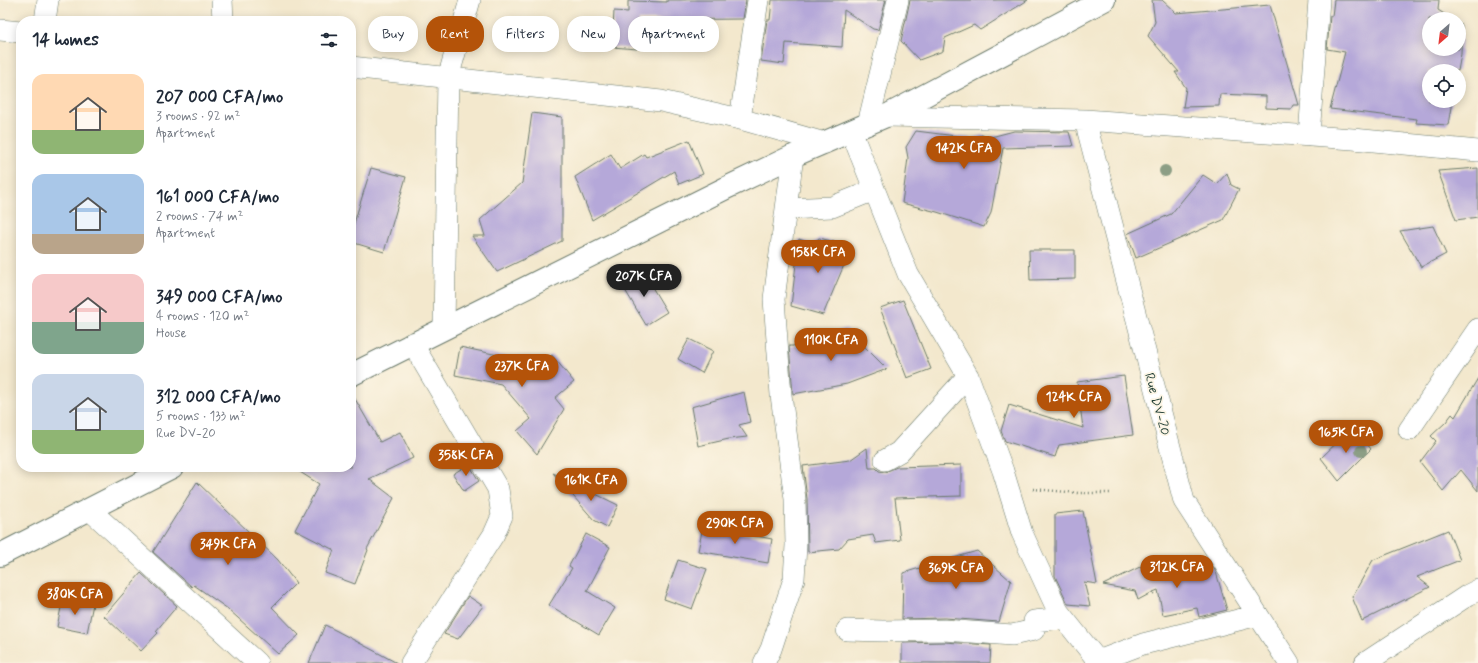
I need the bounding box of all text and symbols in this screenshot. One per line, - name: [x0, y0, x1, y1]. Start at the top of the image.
- north arrow: [1422, 12, 1466, 56]
- map controls: [1422, 12, 1466, 108]
- chip: Buy: [368, 16, 418, 52]
- chip: Rent: [426, 16, 484, 52]
- chip: Filters: [492, 16, 559, 52]
- chip: New: [567, 16, 620, 52]
- chip: Apartment: [628, 16, 719, 52]
- text: 14 homes: [32, 29, 99, 51]
- icon: filters: [318, 29, 340, 51]
- button: locate: [1422, 64, 1466, 108]
- text: 207 000 CFA/mo: [156, 86, 283, 108]
- icon: home: [64, 90, 112, 138]
- text: 3 rooms · 92 m²: [156, 108, 240, 125]
- text: Apartment: [156, 125, 215, 142]
- pin: 142K CFA: [923, 136, 1005, 170]
- text: 142K CFA: [935, 140, 993, 157]
- text: 161 000 CFA/mo: [156, 186, 279, 208]
- icon: home: [64, 190, 112, 238]
- text: 2 rooms · 74 m²: [156, 208, 243, 225]
- text: Apartment: [156, 225, 215, 242]
- pin: 158K CFA: [777, 240, 859, 274]
- text: 158K CFA: [790, 244, 846, 261]
- pin: 207K CFA: [603, 264, 685, 298]
- text: 207K CFA: [616, 268, 673, 285]
- text: 349 000 CFA/mo: [156, 286, 283, 308]
- icon: home: [64, 290, 112, 338]
- text: 4 rooms · 120 m²: [156, 308, 249, 325]
- text: House: [156, 325, 187, 342]
- pin: 110K CFA: [790, 328, 872, 362]
- text: 110K CFA: [803, 332, 859, 349]
- pin: 237K CFA: [481, 354, 563, 388]
- text: 237K CFA: [494, 358, 550, 375]
- street label: Rue DV-20: [1140, 371, 1174, 438]
- pin: 124K CFA: [1033, 385, 1115, 419]
- text: 312 000 CFA/mo: [156, 386, 281, 408]
- text: 124K CFA: [1046, 389, 1102, 406]
- icon: home: [64, 390, 112, 438]
- text: 5 rooms · 133 m²: [156, 408, 246, 425]
- pin: 165K CFA: [1305, 420, 1387, 454]
- text: 165K CFA: [1318, 424, 1374, 441]
- text: Rue DV-20: [156, 425, 216, 442]
- pin: 358K CFA: [425, 443, 507, 477]
- text: 358K CFA: [438, 447, 494, 464]
- pin: 161K CFA: [550, 468, 632, 502]
- text: 161K CFA: [564, 472, 618, 489]
- pin: 290K CFA: [694, 511, 776, 545]
- text: 290K CFA: [706, 515, 764, 532]
- pin: 349K CFA: [187, 532, 269, 566]
- text: 349K CFA: [200, 536, 256, 553]
- pin: 312K CFA: [1136, 555, 1218, 589]
- pin: 369K CFA: [915, 556, 997, 590]
- text: 312K CFA: [1149, 559, 1205, 576]
- text: 369K CFA: [928, 560, 984, 577]
- pin: 380K CFA: [34, 582, 116, 616]
- text: 380K CFA: [47, 586, 103, 603]

